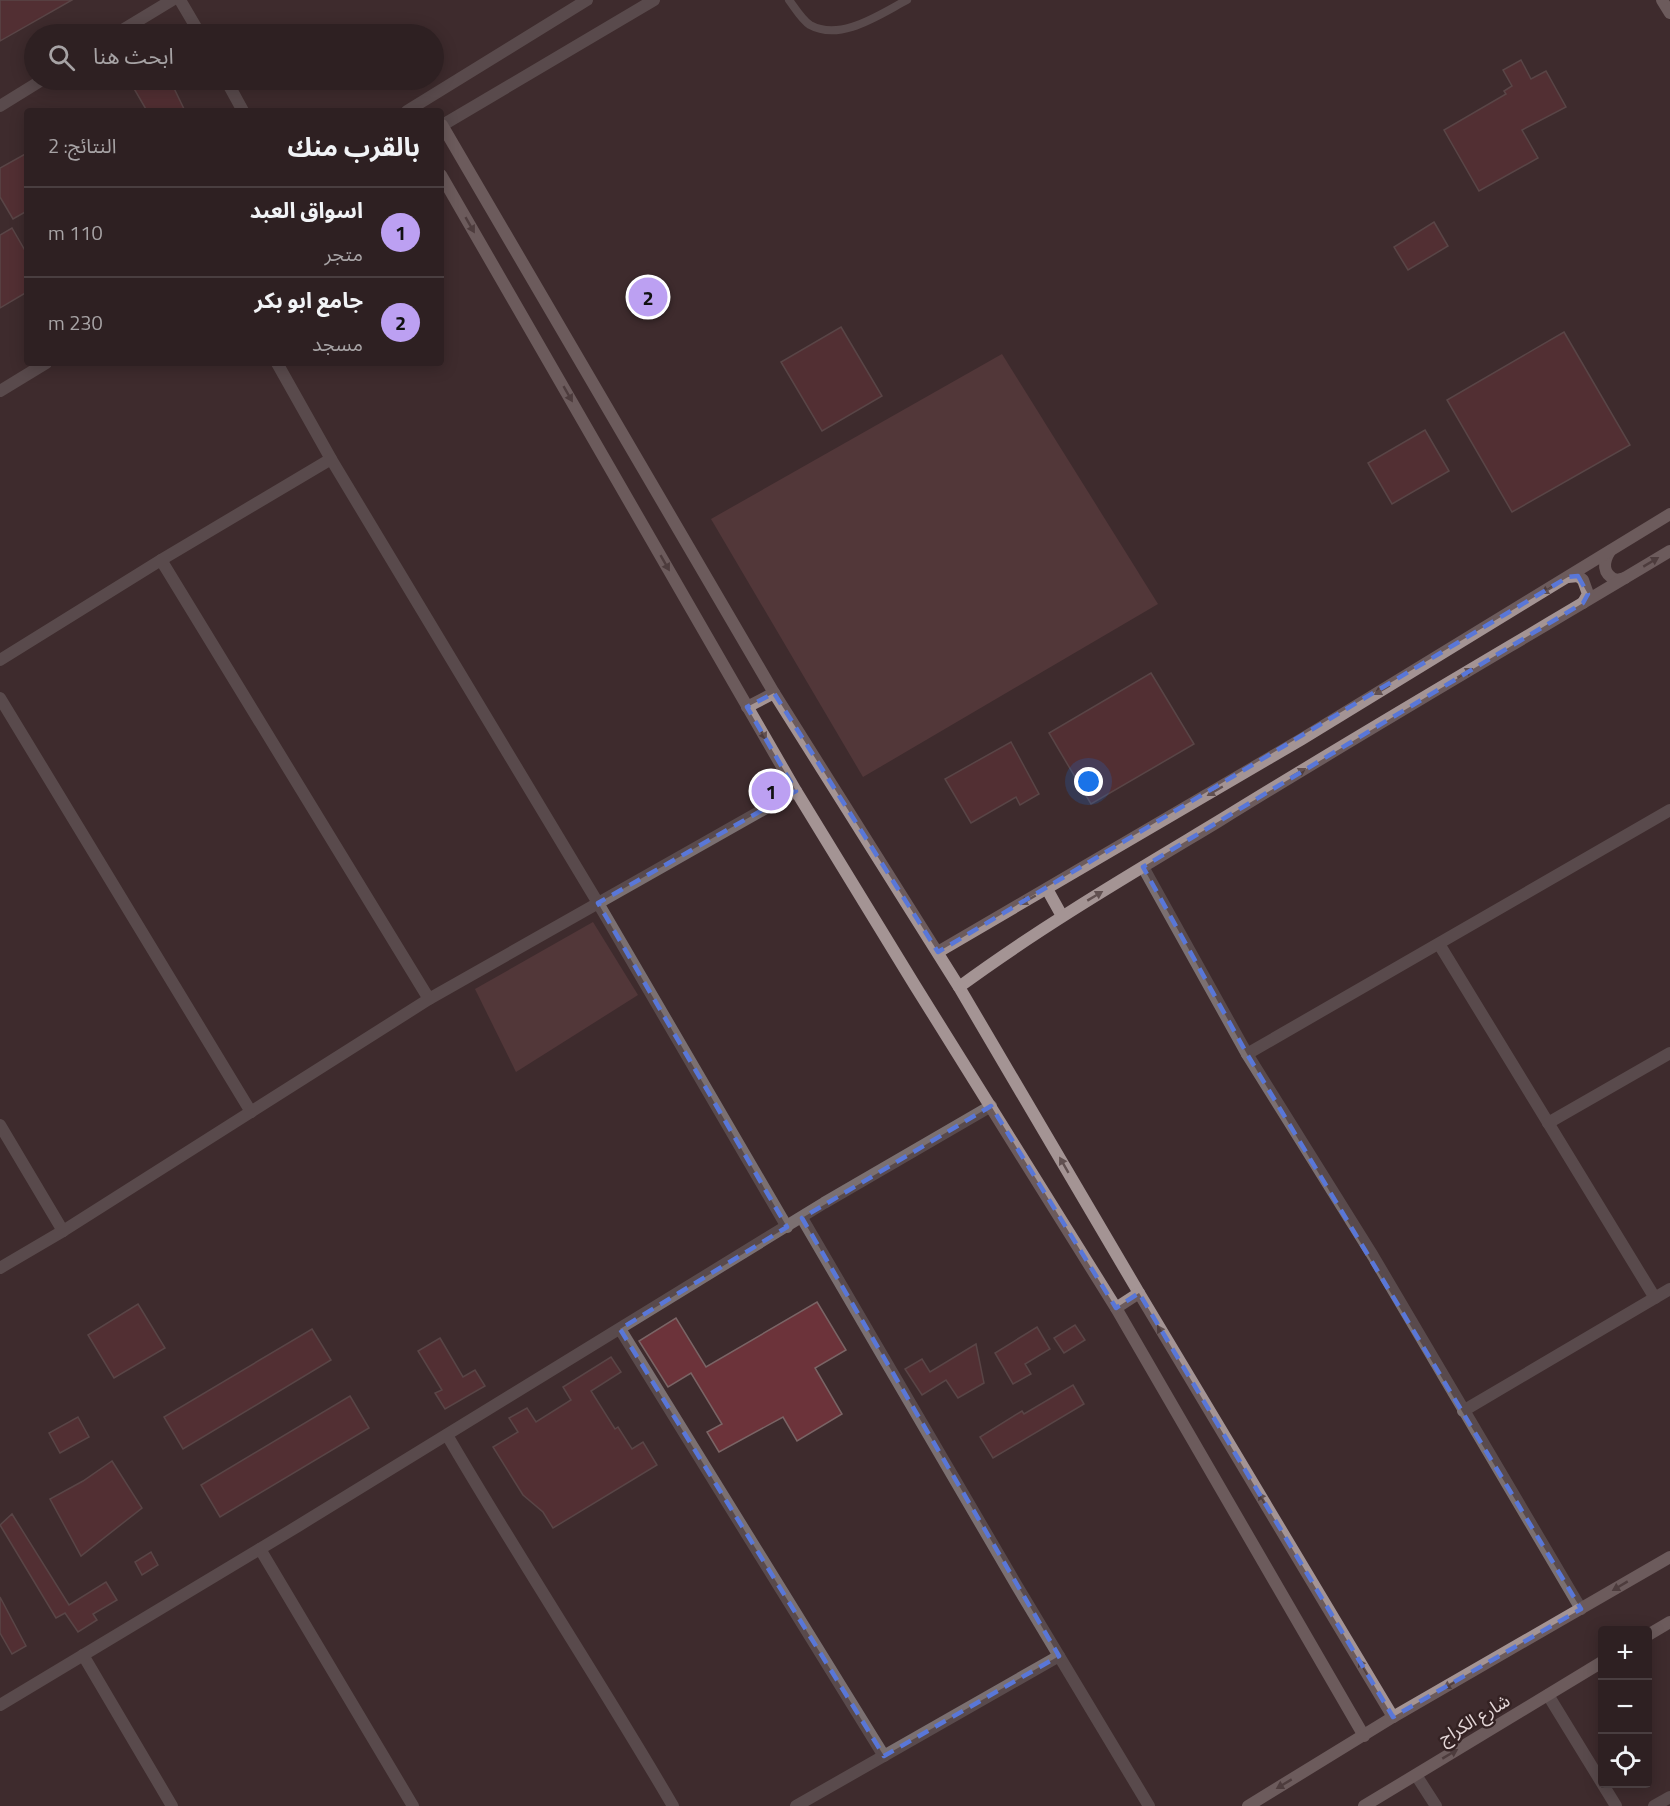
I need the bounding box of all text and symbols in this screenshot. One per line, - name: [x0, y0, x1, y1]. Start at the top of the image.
- search box: [24, 24, 444, 90]
- text: ابحث هنا: [93, 39, 174, 73]
- icon: search: [45, 41, 78, 74]
- text: بالقرب منك: [288, 127, 420, 166]
- text: النتائج: 2: [48, 130, 116, 161]
- text: اسواق العبد: [250, 193, 363, 227]
- text: 110 m: [48, 217, 103, 248]
- text: 1: [395, 217, 406, 248]
- one-way arrow: [465, 217, 475, 234]
- text: متجر: [324, 238, 363, 269]
- pin: 2: [628, 274, 668, 320]
- text: جامع ابو بكر: [255, 283, 363, 317]
- text: 230 m: [48, 307, 103, 338]
- text: 2: [395, 307, 406, 338]
- text: مسجد: [312, 328, 363, 359]
- one-way arrow: [562, 386, 572, 403]
- one-way arrow: [660, 555, 670, 572]
- one-way arrow: [1643, 557, 1659, 568]
- one-way arrow: [1540, 583, 1557, 594]
- one-way arrow: [1457, 667, 1473, 678]
- one-way arrow: [1374, 685, 1390, 696]
- one-way arrow: [757, 724, 767, 741]
- your location: [1074, 767, 1103, 796]
- one-way arrow: [1290, 767, 1306, 778]
- pin: 1: [752, 768, 790, 814]
- one-way arrow: [1207, 785, 1223, 796]
- one-way arrow: [1087, 890, 1103, 901]
- one-way arrow: [1020, 895, 1037, 905]
- one-way arrow: [1058, 1157, 1069, 1173]
- one-way arrow: [1157, 1325, 1168, 1341]
- one-way arrow: [1257, 1492, 1268, 1508]
- one-way arrow: [1612, 1581, 1628, 1592]
- map controls: [1598, 1626, 1652, 1788]
- button: +: [1598, 1626, 1652, 1680]
- one-way arrow: [1358, 1658, 1368, 1675]
- one-way arrow: [1442, 1679, 1459, 1689]
- button: −: [1598, 1680, 1652, 1734]
- street label: شارع الكراج: [1433, 1687, 1516, 1752]
- button: locate: [1598, 1734, 1652, 1788]
- one-way arrow: [1442, 1749, 1458, 1760]
- one-way arrow: [1276, 1779, 1292, 1790]

